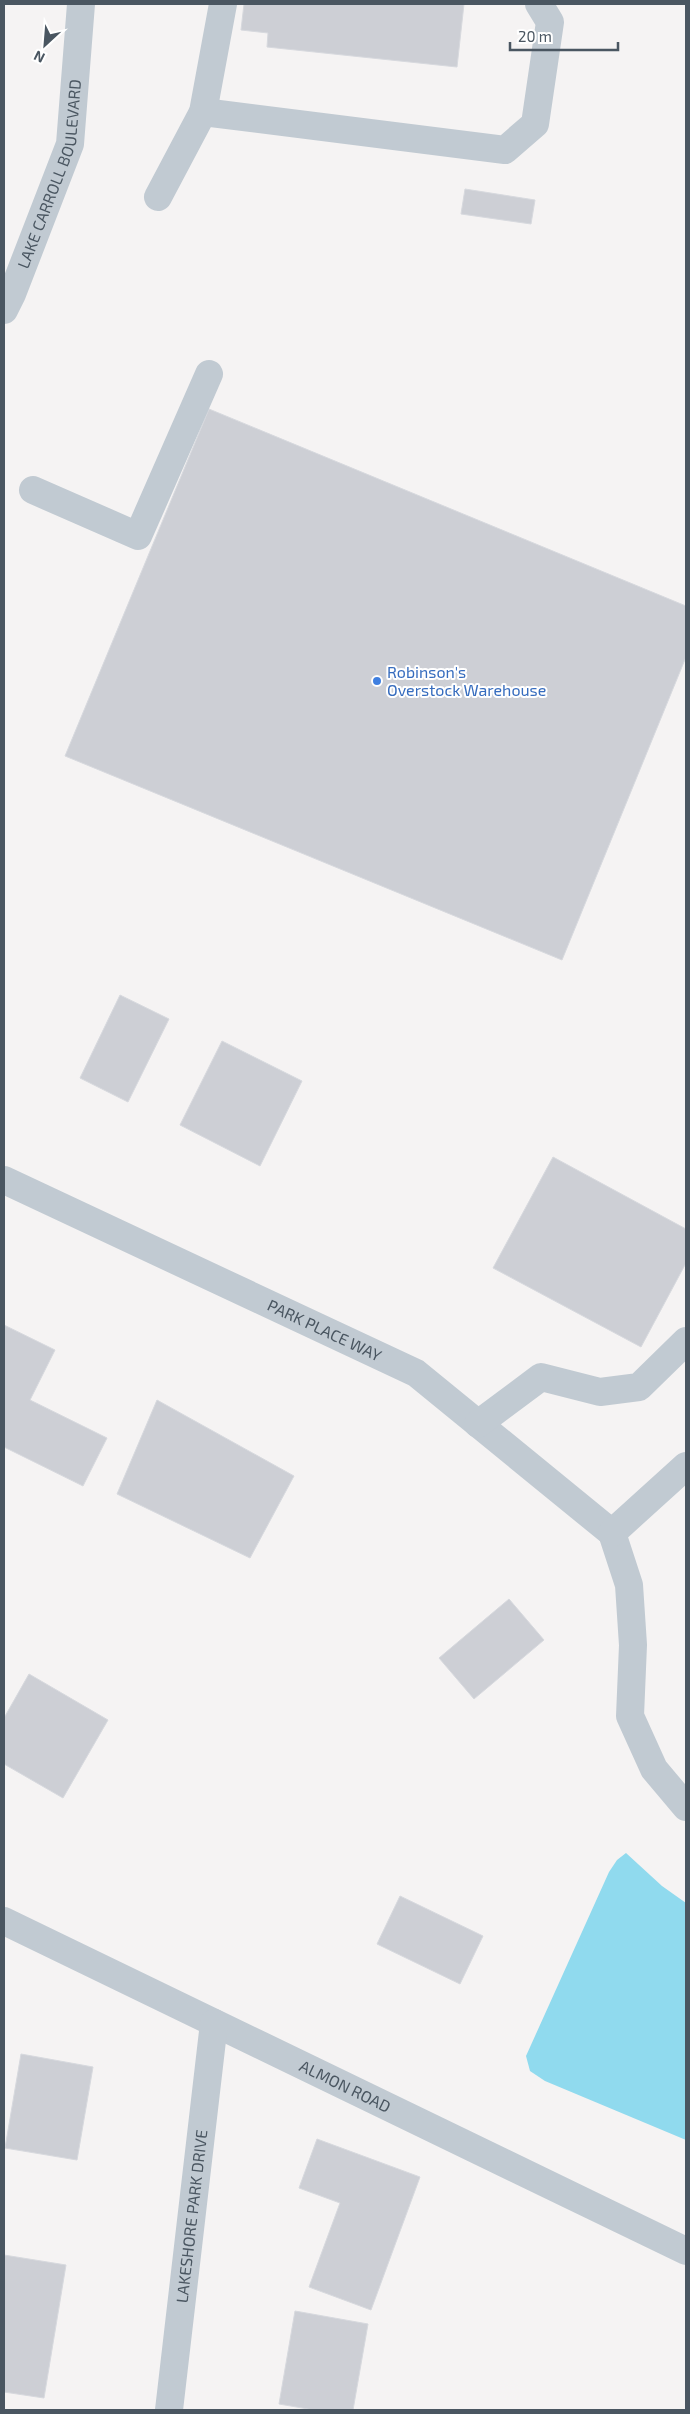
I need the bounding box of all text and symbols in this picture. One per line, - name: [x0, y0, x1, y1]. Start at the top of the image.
- north arrow: [20, 20, 70, 70]
- scale bar: [510, 20, 618, 52]
- text: 20 m: [518, 27, 552, 45]
- text: N: [31, 47, 47, 67]
- street label: LAKE CARROLL BOULEVARD: [13, 78, 84, 271]
- place label: Robinson's Overstock Warehouse: [387, 662, 546, 699]
- marker: Robinson's Overstock Warehouse: [371, 675, 383, 687]
- street label: PARK PLACE WAY: [265, 1295, 385, 1365]
- street label: ALMON ROAD: [297, 2056, 394, 2116]
- street label: LAKESHORE PARK DRIVE: [172, 2129, 211, 2304]

